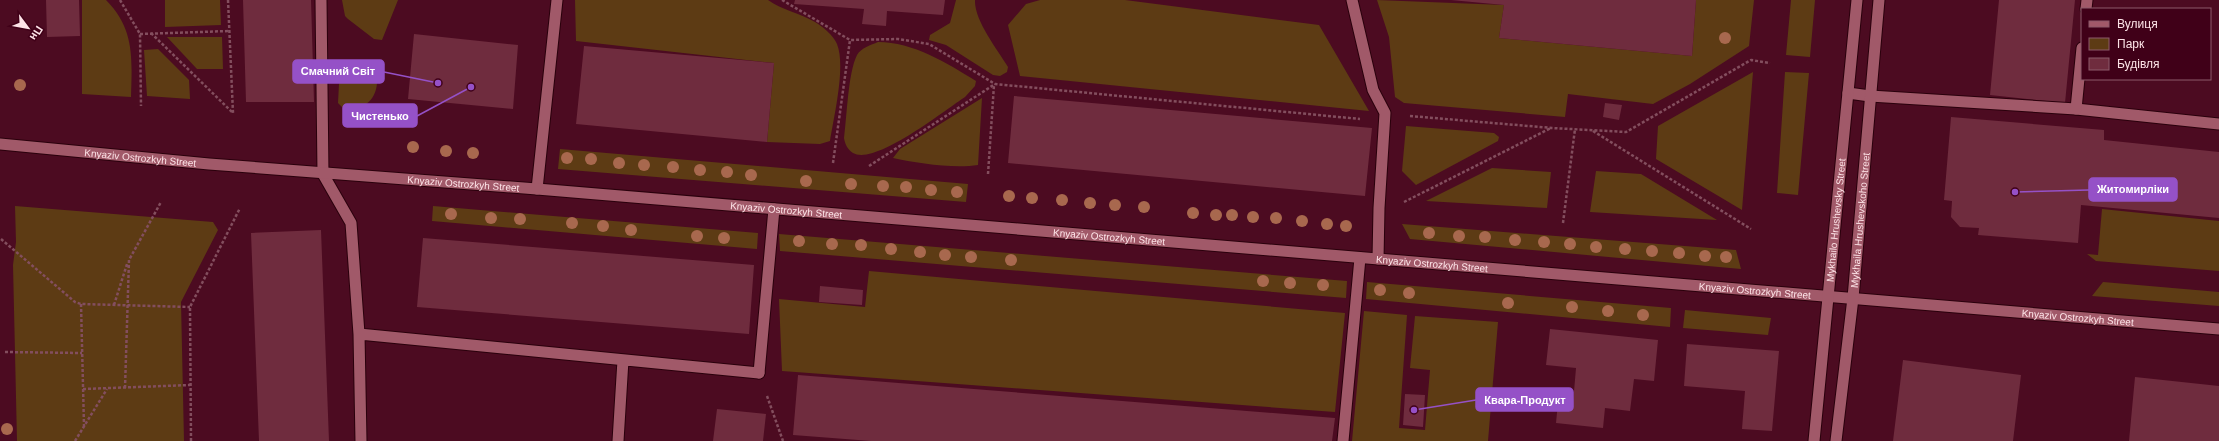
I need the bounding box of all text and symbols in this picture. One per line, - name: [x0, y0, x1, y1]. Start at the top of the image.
- north arrow: [8, 8, 48, 48]
- legend: [2081, 8, 2211, 80]
- text: Вулиця: [2117, 17, 2158, 31]
- text: Пн: [28, 24, 45, 43]
- text: Парк: [2117, 37, 2145, 51]
- text: Будівля: [2117, 57, 2159, 71]
- callout: Смачний Світ: [293, 60, 384, 83]
- text: Смачний Світ: [301, 65, 376, 77]
- callout: Чистенько: [343, 104, 417, 127]
- text: Чистенько: [351, 110, 409, 122]
- street label: Knyaziv Ostrozkyh Street: [84, 147, 197, 168]
- street label: Mykhaila Hrushevskoho Street: [1848, 152, 1871, 288]
- street label: Mykhailo Hrushevsky Street: [1824, 158, 1847, 282]
- street label: Knyaziv Ostrozkyh Street: [407, 174, 520, 193]
- callout: Житомирліки: [2089, 178, 2177, 201]
- text: Житомирліки: [2096, 183, 2169, 195]
- street label: Knyaziv Ostrozkyh Street: [730, 200, 843, 220]
- street label: Knyaziv Ostrozkyh Street: [1053, 226, 1166, 247]
- street label: Knyaziv Ostrozkyh Street: [1376, 253, 1489, 274]
- street label: Knyaziv Ostrozkyh Street: [1698, 280, 1812, 301]
- street label: Knyaziv Ostrozkyh Street: [2021, 307, 2134, 327]
- callout: Квара-Продукт: [1476, 388, 1573, 411]
- text: Квара-Продукт: [1484, 394, 1566, 406]

